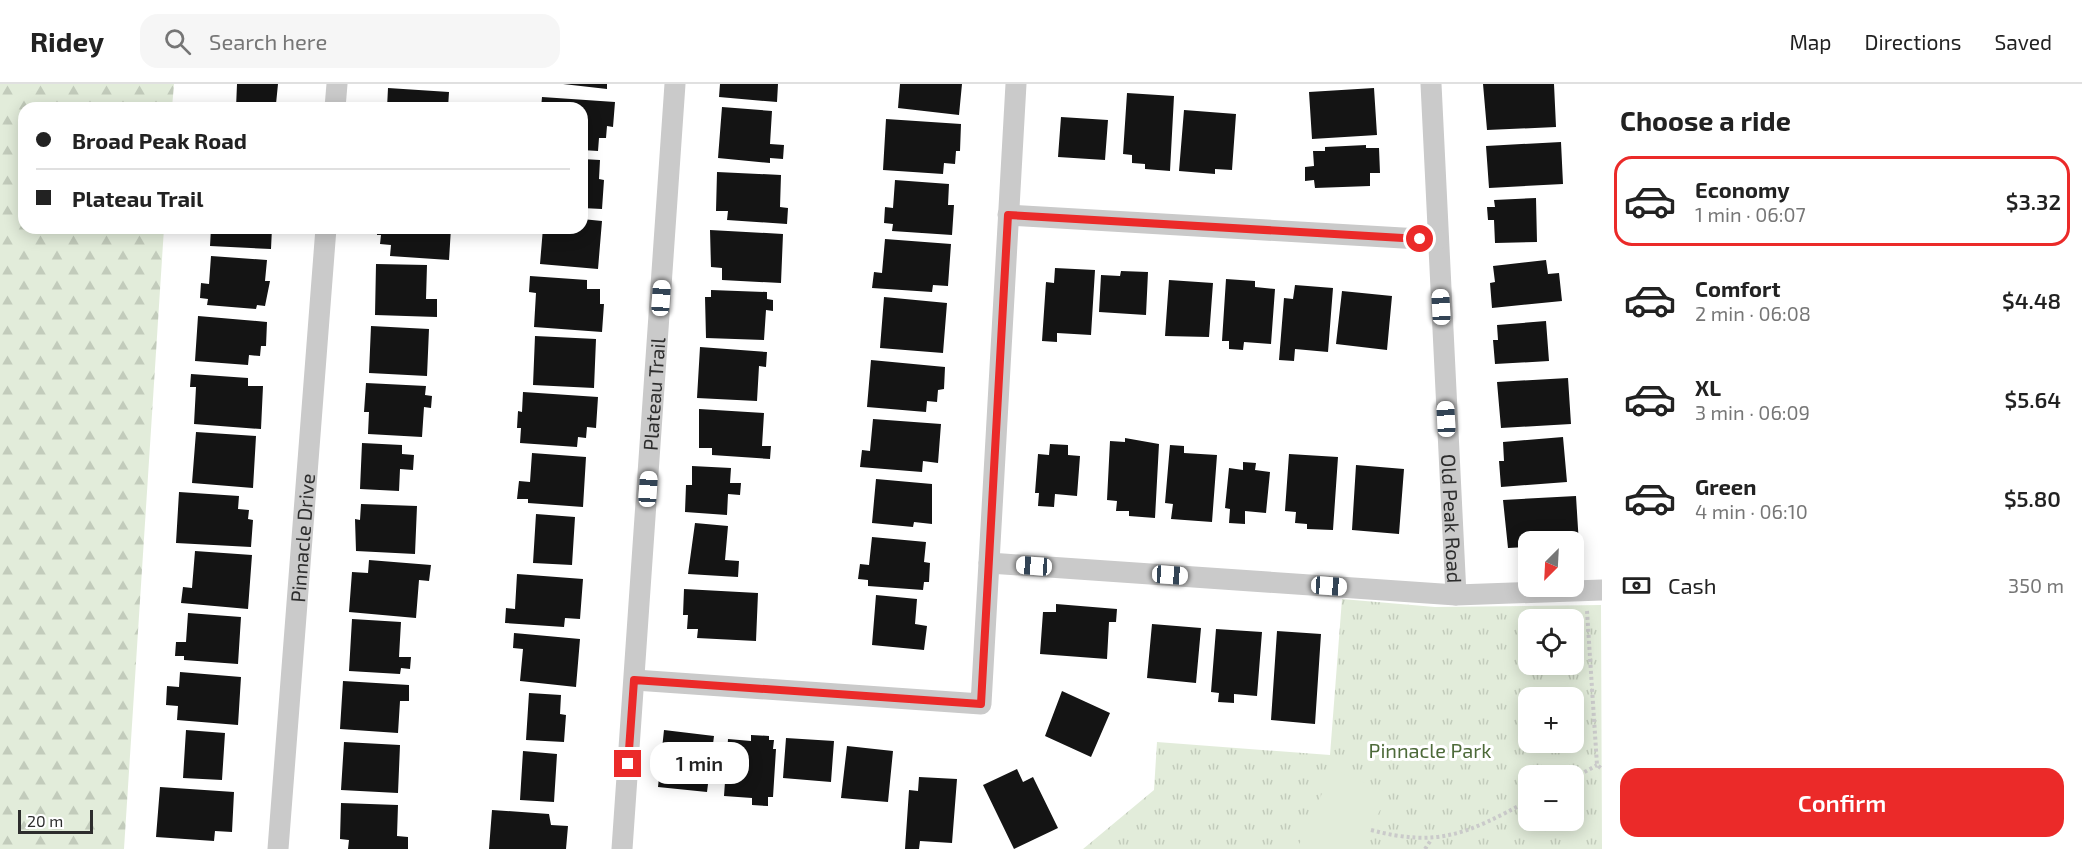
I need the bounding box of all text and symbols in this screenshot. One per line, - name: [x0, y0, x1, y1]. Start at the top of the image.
- search box: [140, 14, 560, 68]
- text: Ridey: [30, 24, 104, 58]
- icon: search: [161, 25, 194, 58]
- text: Search here: [209, 28, 327, 54]
- text: Map: [1789, 29, 1832, 54]
- text: Directions: [1865, 29, 1961, 54]
- text: Saved: [1994, 29, 2052, 54]
- text: Choose a ride: [1620, 104, 1791, 136]
- text: Broad Peak Road: [72, 127, 247, 153]
- icon: car: [1623, 174, 1677, 228]
- text: Economy: [1695, 176, 1790, 202]
- text: Plateau Trail: [72, 185, 203, 211]
- text: $3.32: [2006, 188, 2061, 214]
- text: 1 min · 06:07: [1695, 202, 1806, 226]
- route start: [1406, 225, 1433, 252]
- icon: car: [1623, 273, 1677, 327]
- text: Comfort: [1695, 275, 1780, 301]
- car: [651, 279, 671, 317]
- text: $4.48: [2002, 287, 2061, 313]
- car: [1431, 289, 1451, 325]
- text: 2 min · 06:08: [1695, 301, 1811, 325]
- street label: Plateau Trail: [638, 337, 669, 451]
- icon: car: [1623, 372, 1677, 426]
- text: XL: [1695, 374, 1721, 400]
- text: $5.64: [2005, 386, 2061, 412]
- text: 3 min · 06:09: [1695, 400, 1810, 424]
- car: [1436, 401, 1456, 437]
- street label: Old Peak Road: [1437, 453, 1467, 584]
- car: [638, 470, 658, 508]
- icon: car: [1623, 471, 1677, 525]
- street label: Pinnacle Drive: [285, 472, 319, 603]
- text: Green: [1695, 473, 1757, 499]
- text: $5.80: [2004, 485, 2061, 511]
- text: 4 min · 06:10: [1695, 499, 1808, 523]
- north arrow: [1518, 531, 1584, 597]
- map controls: [1518, 531, 1584, 831]
- car: [1015, 556, 1053, 576]
- car: [1151, 565, 1189, 585]
- icon: cash: [1620, 569, 1653, 602]
- text: Cash: [1668, 572, 1717, 598]
- text: 350 m: [2008, 573, 2064, 597]
- car: [1310, 576, 1348, 596]
- button: locate: [1518, 609, 1584, 675]
- button: +: [1518, 687, 1584, 753]
- park label: Pinnacle Park: [1369, 738, 1491, 762]
- callout: 1 min: [649, 743, 748, 785]
- route end: [614, 750, 641, 777]
- text: 1 min: [676, 751, 723, 775]
- button: −: [1518, 765, 1584, 831]
- button: Confirm: [1620, 768, 2064, 837]
- scale bar: [18, 807, 93, 834]
- text: 20 m: [27, 811, 63, 830]

